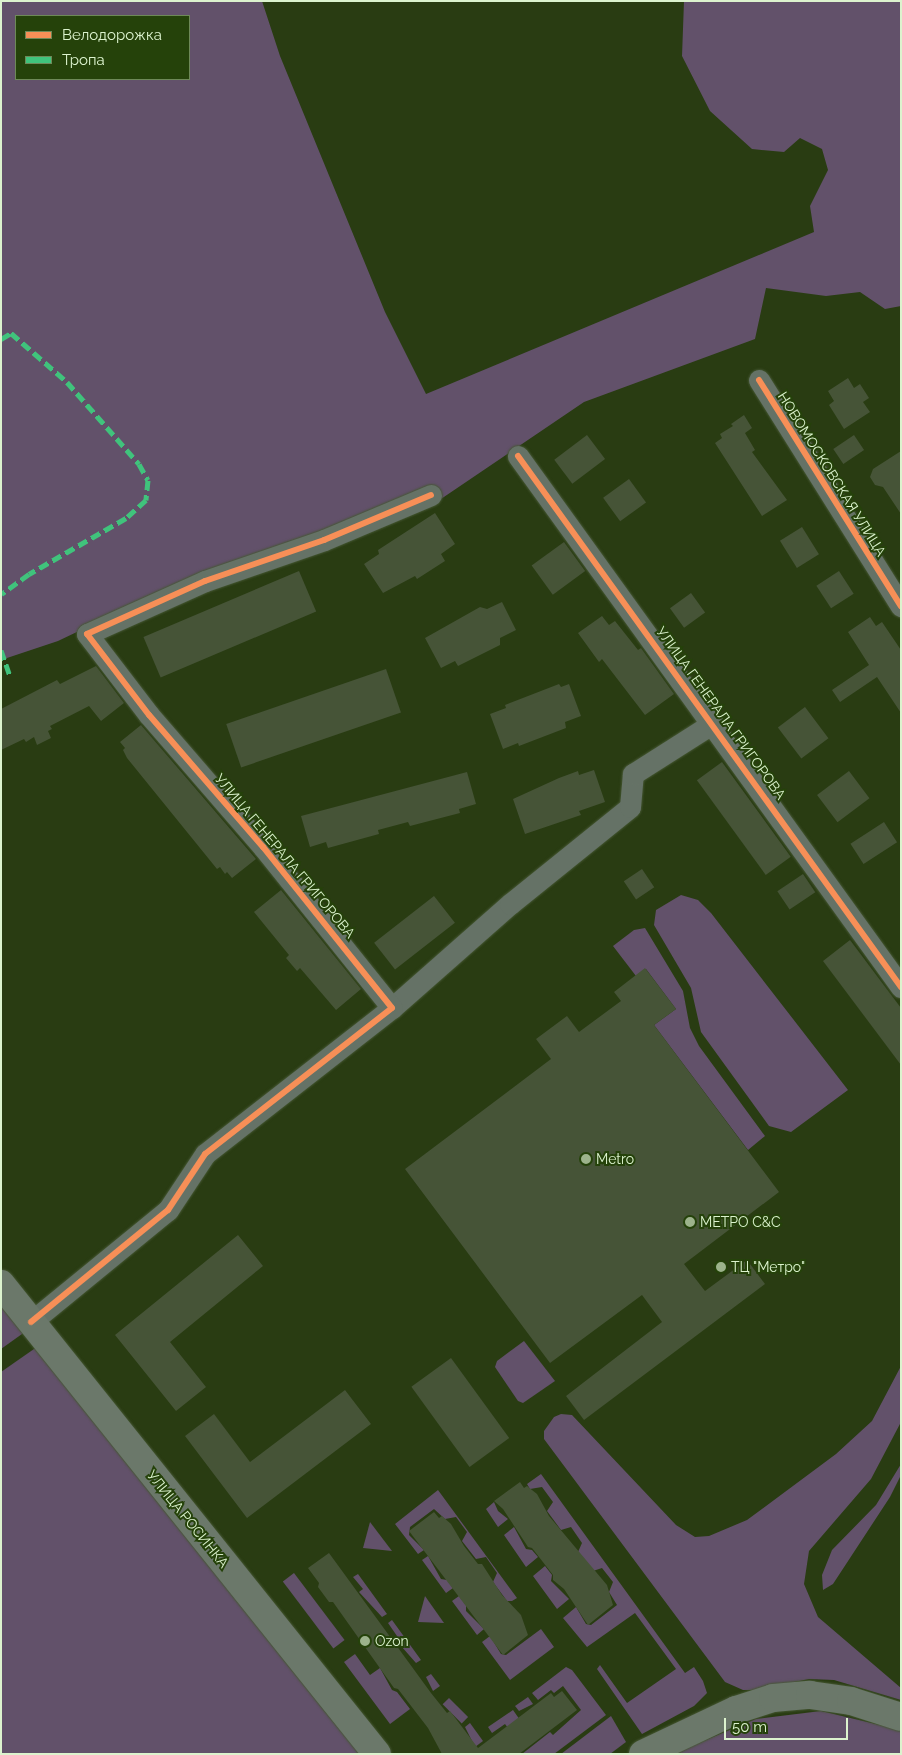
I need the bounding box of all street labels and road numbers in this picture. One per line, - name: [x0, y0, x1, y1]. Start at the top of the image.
- street label: НОВОМОСКОВСКАЯ УЛИЦА: [774, 389, 890, 559]
- street label: УЛИЦА ГЕНЕРАЛА ГРИГОРОВА: [652, 623, 790, 803]
- street label: УЛИЦА ГЕНЕРАЛА ГРИГОРОВА: [211, 770, 359, 942]
- street label: УЛИЦА РОСИНКА: [143, 1467, 233, 1571]

